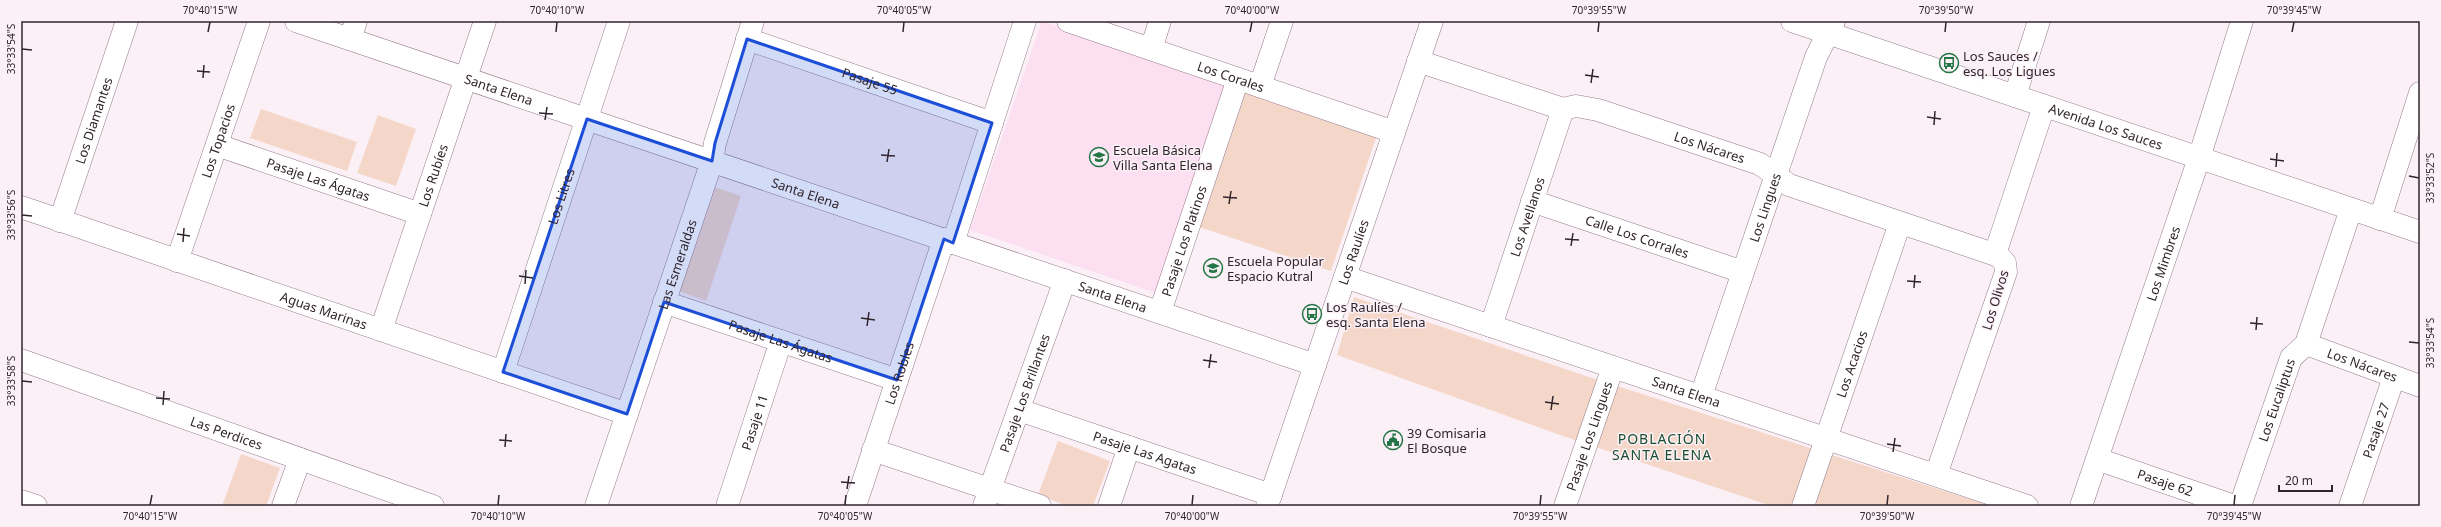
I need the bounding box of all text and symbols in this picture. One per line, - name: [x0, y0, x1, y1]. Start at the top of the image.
- text: 70°40'15"W: [183, 3, 238, 17]
- text: 70°40'10"W: [530, 3, 585, 17]
- text: 70°40'05"W: [877, 3, 932, 17]
- text: 70°40'00"W: [1225, 3, 1280, 17]
- text: 70°39'55"W: [1572, 3, 1627, 17]
- text: 70°39'50"W: [1919, 3, 1974, 17]
- text: 70°39'45"W: [2267, 3, 2322, 17]
- text: 33°33'54"S: [4, 23, 18, 74]
- place label: Los Sauces / esq. Los Ligues: [1963, 47, 2055, 80]
- bus stop icon: Los Sauces / esq. Los Ligues: [1938, 52, 1960, 74]
- street label: Los Corales: [1195, 57, 1267, 96]
- street label: Pasaje 55: [840, 63, 900, 99]
- street label: Santa Elena: [462, 70, 535, 109]
- street label: Los Diamantes: [71, 75, 117, 166]
- street label: Avenida Los Sauces: [2047, 99, 2165, 154]
- street label: Los Topacios: [197, 101, 239, 180]
- street label: Los Nácares: [1672, 127, 1747, 167]
- place label: Escuela Básica Villa Santa Elena: [1113, 141, 1213, 174]
- street label: Los Rubíes: [414, 142, 452, 209]
- school or university icon: Escuela Básica Villa Santa Elena: [1088, 146, 1110, 168]
- text: 33°33'52"S: [2423, 152, 2437, 203]
- street label: Pasaje Las Ágatas: [264, 153, 373, 205]
- street label: Los Litres: [543, 166, 579, 227]
- street label: Los Lingues: [1745, 170, 1785, 245]
- street label: Santa Elena: [769, 173, 842, 213]
- street label: Los Avellanos: [1506, 175, 1549, 259]
- street label: Pasaje Los Platinos: [1157, 183, 1211, 299]
- text: 33°33'56"S: [4, 189, 18, 240]
- street label: Calle Los Corrales: [1583, 211, 1691, 262]
- street label: Las Esmeraldas: [654, 217, 701, 312]
- street label: Los Raulíes: [1334, 217, 1373, 287]
- street label: Los Mimbres: [2142, 224, 2184, 304]
- place label: Escuela Popular Espacio Kutral: [1227, 252, 1324, 285]
- school or university icon: Escuela Popular Espacio Kutral: [1202, 257, 1224, 279]
- street label: Los Olivos: [1977, 268, 2013, 332]
- street label: Santa Elena: [1076, 277, 1149, 317]
- street label: Aguas Marinas: [278, 287, 370, 334]
- place label: Los Raulíes / esq. Santa Elena: [1326, 298, 1426, 331]
- bus stop icon: Los Raulíes / esq. Santa Elena: [1301, 303, 1323, 325]
- street label: Pasaje Las Ágatas: [726, 315, 835, 367]
- text: 33°33'54"S: [2423, 317, 2437, 368]
- street label: Los Acacios: [1832, 328, 1871, 400]
- street label: Pasaje Los Brillantes: [995, 331, 1054, 455]
- street label: Los Robles: [880, 339, 918, 407]
- street label: Los Nácares: [2325, 344, 2400, 386]
- text: 33°33'58"S: [4, 355, 18, 406]
- street label: Los Eucaliptus: [2254, 356, 2299, 444]
- street label: Santa Elena: [1650, 372, 1723, 411]
- street label: Pasaje Los Lingues: [1562, 379, 1616, 493]
- street label: Pasaje 11: [737, 392, 772, 452]
- street label: Pasaje 27: [2358, 400, 2394, 460]
- street label: Las Perdices: [188, 412, 265, 454]
- place label: 39 Comisaria El Bosque: [1407, 424, 1486, 457]
- street label: Pasaje Las Agatas: [1091, 427, 1199, 478]
- public building icon: 39 Comisaria El Bosque: [1382, 429, 1404, 451]
- district label: POBLACIÓN SANTA ELENA: [1612, 429, 1712, 464]
- street label: Pasaje 62: [2135, 464, 2195, 500]
- scale bar: [2279, 467, 2332, 493]
- text: 20 m: [2285, 472, 2313, 489]
- text: 70°40'15"W: [123, 509, 178, 523]
- text: 70°40'10"W: [471, 509, 526, 523]
- text: 70°40'05"W: [818, 509, 873, 523]
- text: 70°40'00"W: [1165, 509, 1220, 523]
- text: 70°39'55"W: [1513, 509, 1568, 523]
- text: 70°39'50"W: [1860, 509, 1915, 523]
- text: 70°39'45"W: [2207, 509, 2262, 523]

